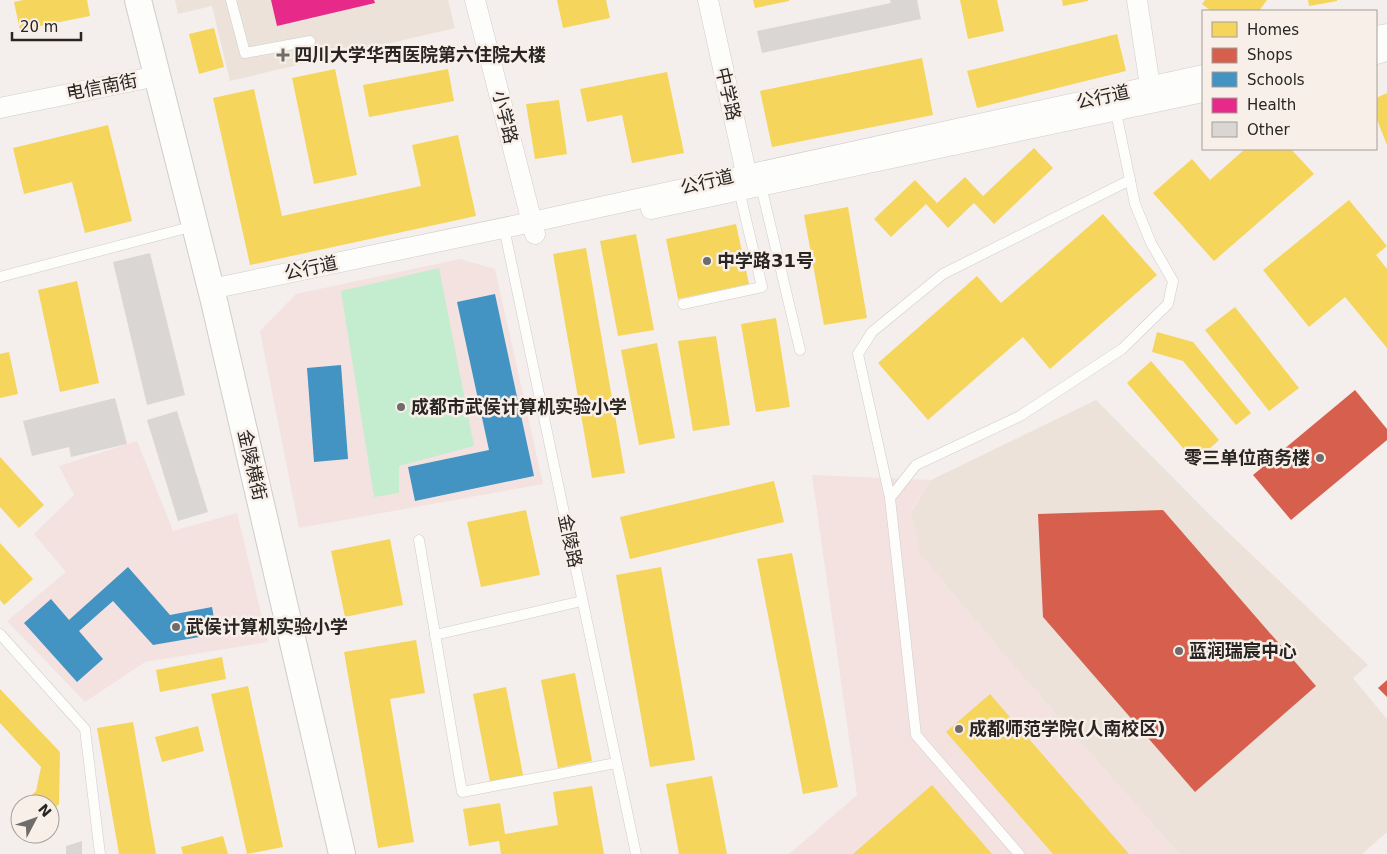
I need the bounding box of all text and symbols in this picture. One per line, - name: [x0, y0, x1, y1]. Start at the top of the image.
- scale bar: [12, 10, 81, 42]
- legend: [1202, 10, 1377, 150]
- text: 20 m: [20, 18, 58, 36]
- text: Homes: [1247, 21, 1299, 39]
- place label: 四川大学华西医院第六住院大楼: [294, 44, 546, 65]
- text: Shops: [1247, 46, 1293, 64]
- marker: 四川大学华西医院第六住院大楼: [276, 48, 290, 62]
- street label: 中学路: [712, 65, 745, 123]
- street label: 电信南街: [65, 69, 139, 104]
- text: Schools: [1247, 71, 1305, 89]
- street label: 公行道: [1074, 81, 1131, 112]
- street label: 小学路: [489, 88, 522, 146]
- text: Health: [1247, 96, 1296, 114]
- text: Other: [1247, 121, 1290, 139]
- street label: 公行道: [678, 165, 736, 198]
- place label: 中学路31号: [717, 250, 814, 271]
- street label: 公行道: [282, 252, 339, 283]
- marker: 中学路31号: [701, 255, 713, 267]
- place label: 成都市武侯计算机实验小学: [411, 396, 627, 417]
- marker: 成都市武侯计算机实验小学: [395, 401, 407, 413]
- street label: 金陵横街: [234, 427, 271, 502]
- place label: 零三单位商务楼: [1184, 447, 1310, 468]
- marker: 零三单位商务楼: [1314, 452, 1326, 464]
- street label: 金陵路: [555, 512, 586, 569]
- place label: 武侯计算机实验小学: [186, 616, 348, 637]
- marker: 武侯计算机实验小学: [170, 621, 182, 633]
- place label: 蓝润瑞宸中心: [1189, 640, 1297, 661]
- marker: 蓝润瑞宸中心: [1173, 645, 1185, 657]
- place label: 成都师范学院(人南校区): [969, 718, 1165, 739]
- marker: 成都师范学院(人南校区): [953, 723, 965, 735]
- north arrow: [10, 794, 60, 844]
- text: N: [35, 801, 55, 820]

